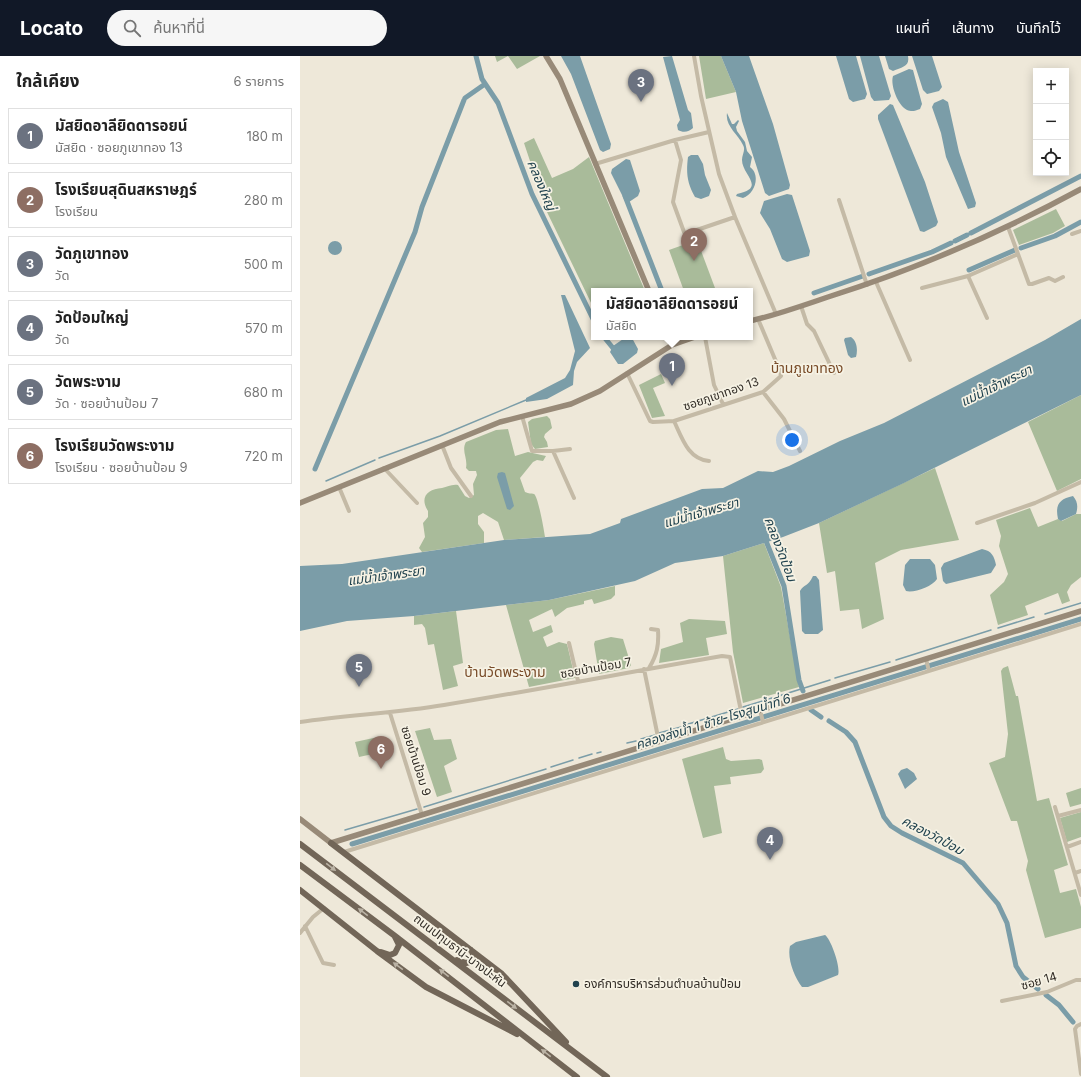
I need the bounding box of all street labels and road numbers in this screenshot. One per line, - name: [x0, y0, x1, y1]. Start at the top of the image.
- street label: ซอยภูเขาทอง 13: [681, 374, 761, 413]
- street label: ซอยบ้านป้อม 7: [559, 654, 633, 681]
- street label: ซอยบ้านป้อม 9: [398, 724, 435, 798]
- street label: ถนนปทุมธานี-บางปะหัน: [411, 911, 510, 990]
- street label: ซอย 14: [1019, 968, 1059, 993]

